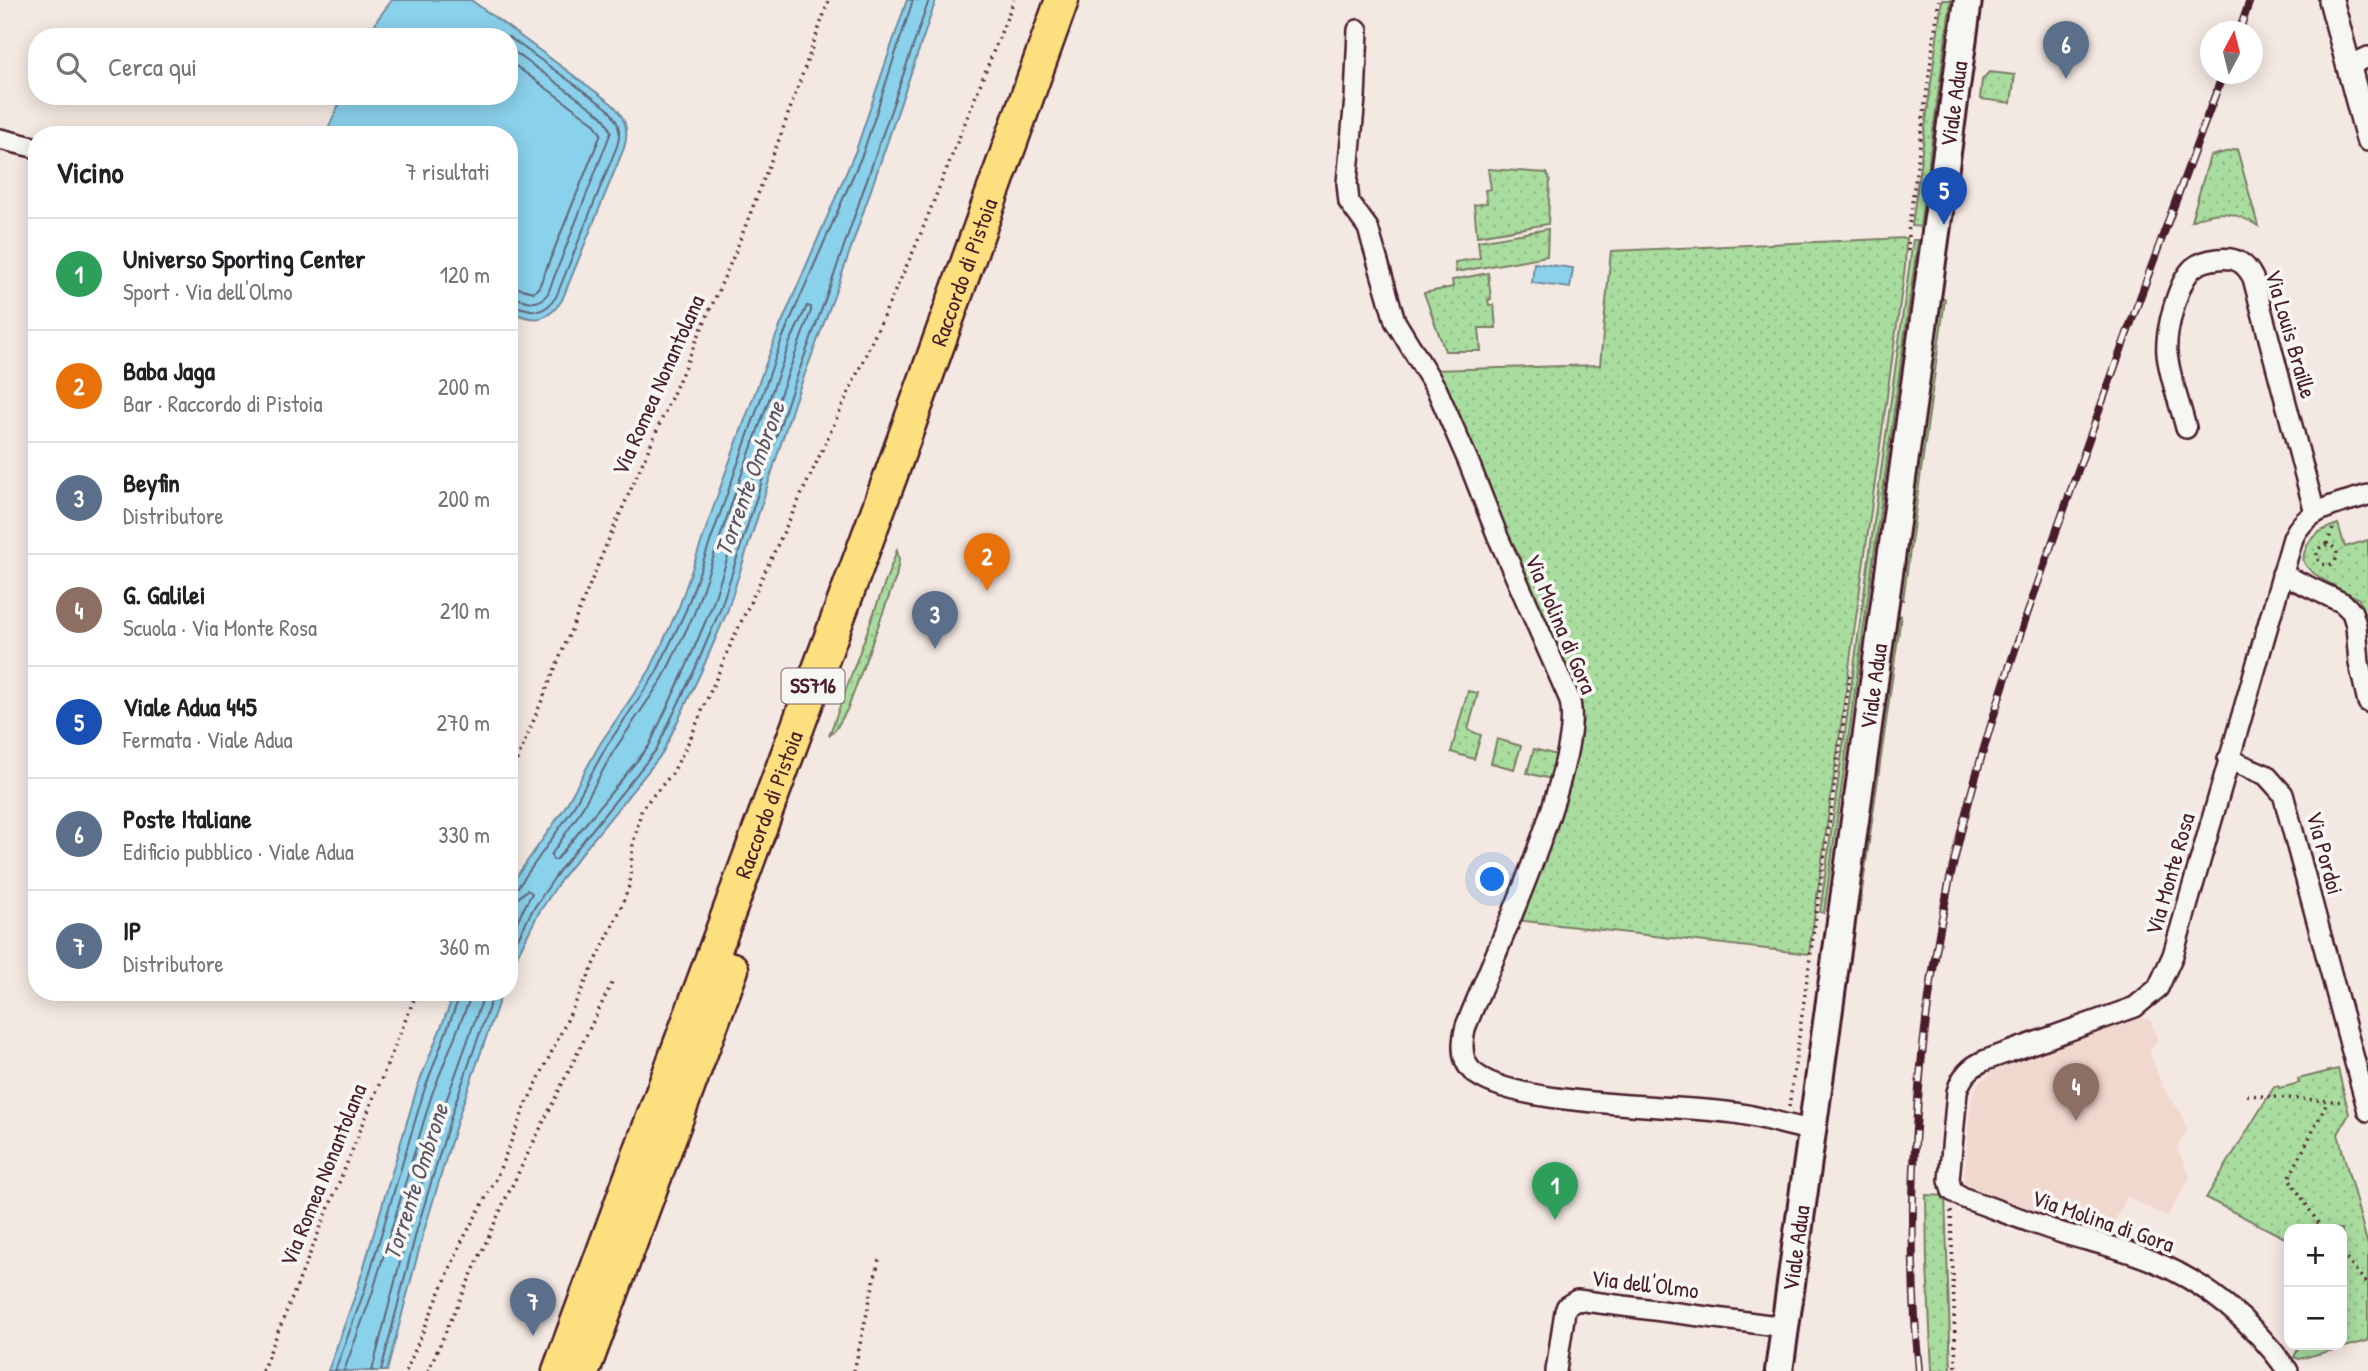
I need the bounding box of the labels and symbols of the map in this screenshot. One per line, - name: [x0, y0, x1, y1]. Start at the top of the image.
- pin: 6: [2043, 21, 2089, 79]
- north arrow: [2200, 21, 2263, 84]
- street label: Viale Adua: [1932, 59, 1974, 149]
- pin: 5: [1921, 167, 1967, 225]
- street label: Raccordo di Pistoia: [923, 194, 1004, 350]
- street label: Via Louis Braille: [2258, 266, 2325, 402]
- street label: Via Romea Nonantolana: [604, 290, 711, 480]
- water label: Torrente Ombrone: [706, 396, 792, 560]
- pin: 2: [964, 533, 1010, 591]
- street label: Via Molina di Gora: [1518, 549, 1605, 698]
- pin: 3: [912, 591, 958, 649]
- street label: Viale Adua: [1852, 642, 1894, 731]
- road number: SS716: [782, 668, 844, 704]
- street label: Raccordo di Pistoia: [727, 726, 810, 882]
- street label: Via Pordoi: [2300, 808, 2351, 898]
- street label: Via Monte Rosa: [2137, 809, 2202, 939]
- your location: [1475, 862, 1509, 896]
- pin: 4: [2053, 1063, 2099, 1121]
- street label: Via Romea Nonantolana: [272, 1079, 373, 1271]
- water label: Torrente Ombrone: [375, 1098, 456, 1264]
- pin: 1: [1532, 1162, 1578, 1220]
- street label: Via Molina di Gora: [2028, 1182, 2179, 1259]
- street label: Viale Adua: [1774, 1203, 1817, 1293]
- street label: Via dell'Olmo: [1590, 1262, 1701, 1305]
- pin: 7: [510, 1278, 556, 1336]

